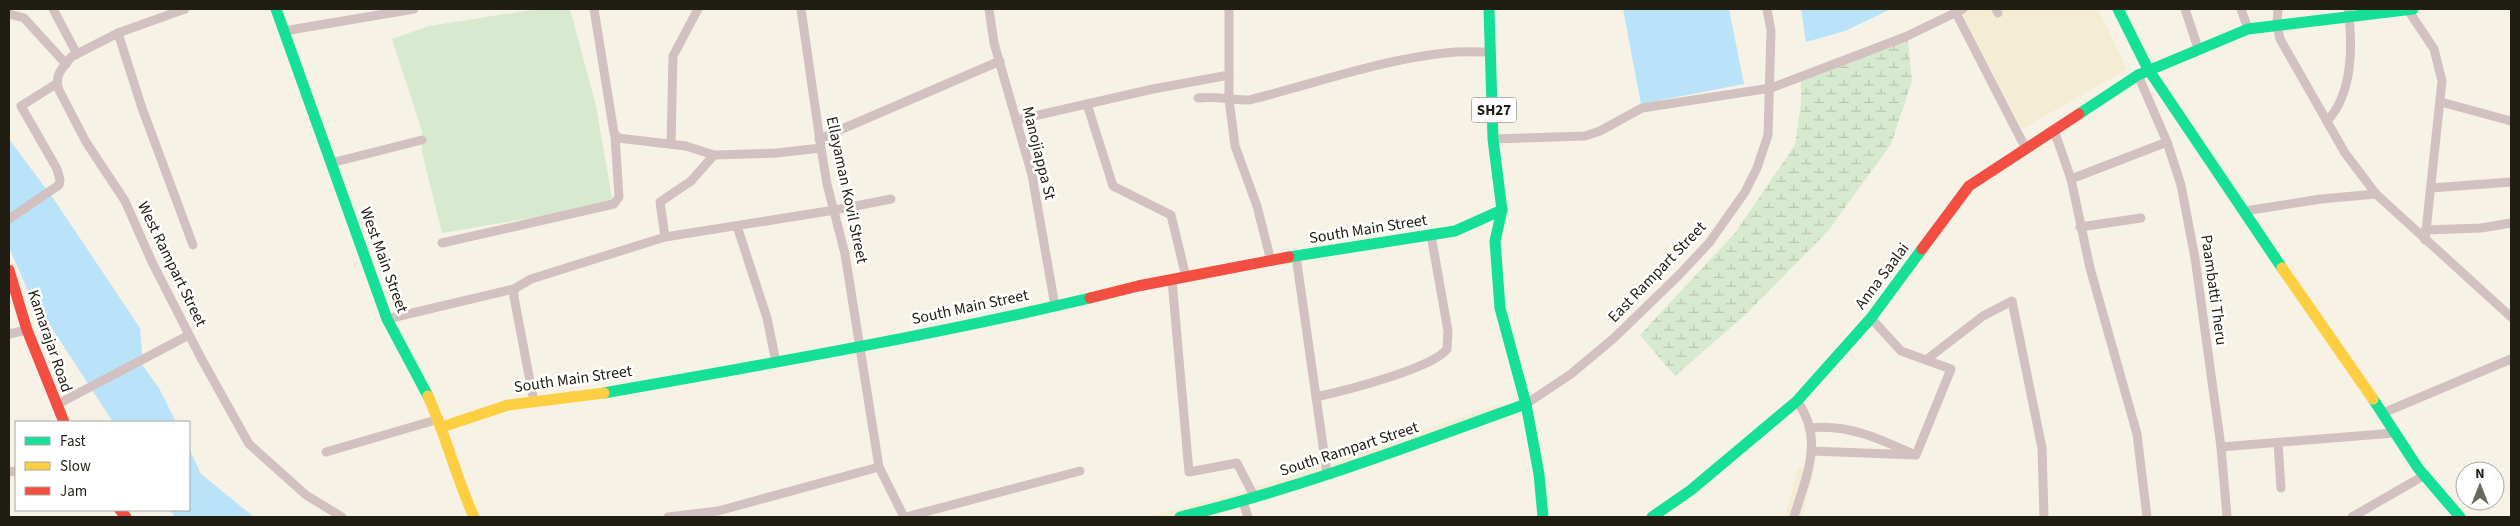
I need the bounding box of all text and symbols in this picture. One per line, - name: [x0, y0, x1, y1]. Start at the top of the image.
- road number: SH27: [1472, 98, 1516, 122]
- street label: Manojiappa St: [1017, 104, 1061, 203]
- street label: Ellayaman Kovil Street: [821, 115, 873, 266]
- street label: West Rampart Street: [132, 198, 212, 331]
- street label: West Main Street: [355, 204, 414, 317]
- street label: South Main Street: [1308, 209, 1429, 249]
- street label: East Rampart Street: [1603, 216, 1711, 327]
- street label: Paambatti Theru: [2195, 233, 2233, 347]
- street label: Anna Saalai: [1850, 238, 1914, 314]
- street label: South Main Street: [910, 284, 1031, 330]
- street label: Kamarajar Road: [22, 287, 78, 395]
- street label: South Main Street: [513, 360, 634, 398]
- street label: South Rampart Street: [1277, 416, 1422, 482]
- legend: [15, 421, 190, 511]
- text: Fast: [60, 431, 86, 452]
- text: Slow: [60, 456, 91, 477]
- north arrow: [2455, 461, 2505, 511]
- text: N: [2475, 464, 2485, 484]
- text: Jam: [60, 481, 87, 502]

